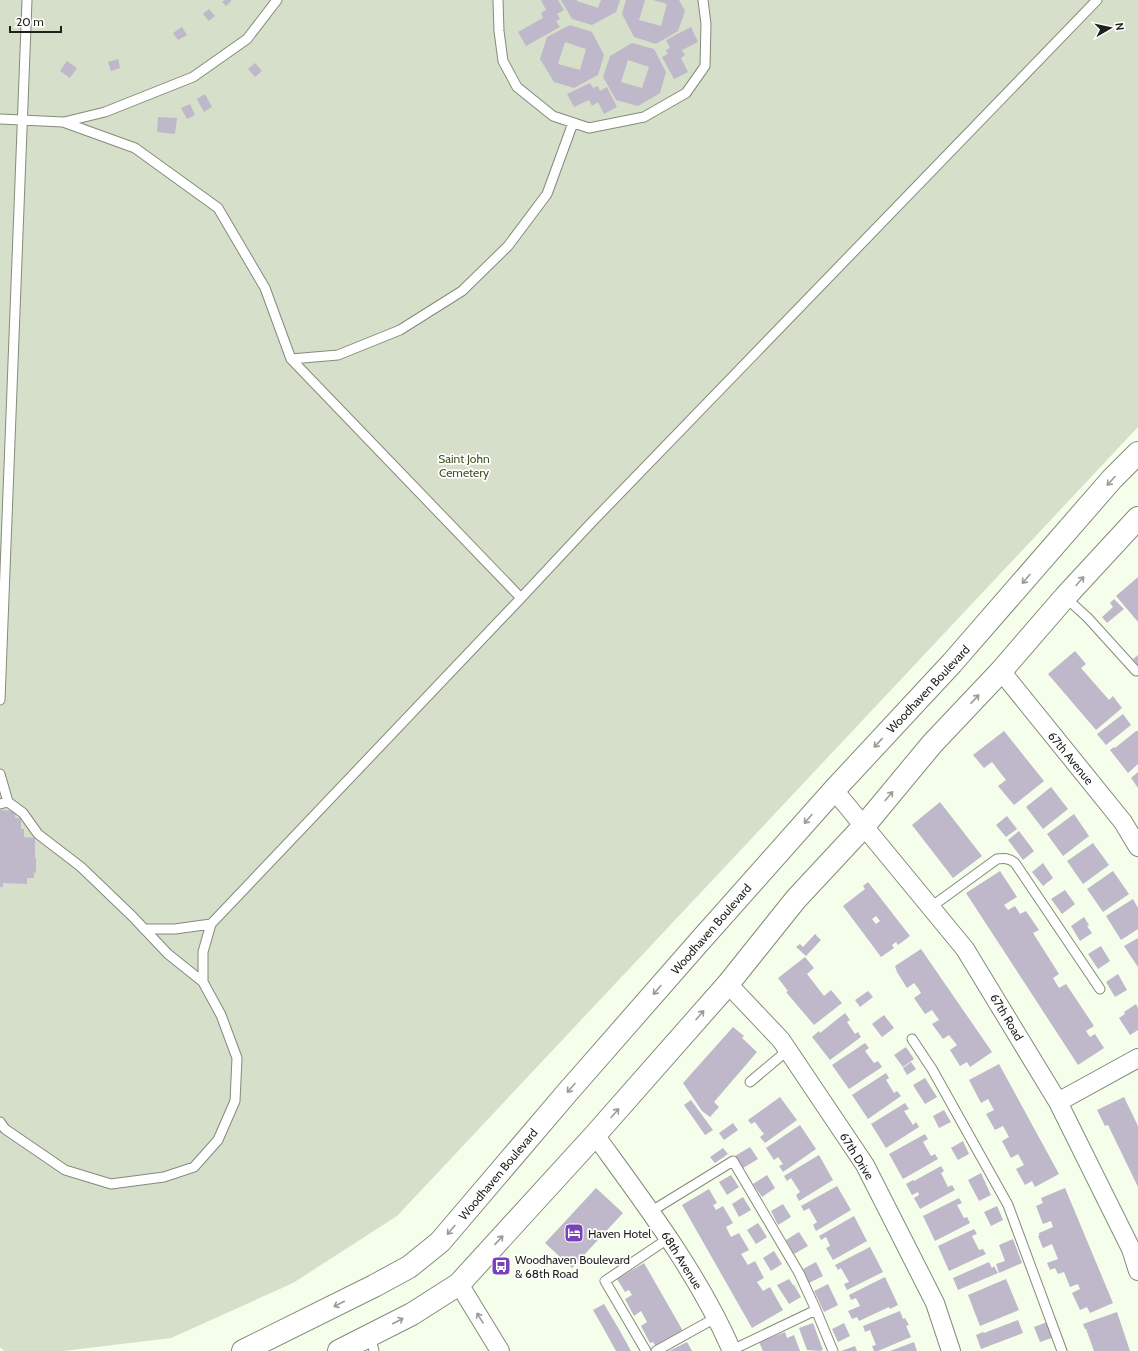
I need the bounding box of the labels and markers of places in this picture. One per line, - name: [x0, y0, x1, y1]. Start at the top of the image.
- hotel icon: Haven Hotel: [563, 1222, 585, 1244]
- place label: Haven Hotel: [588, 1226, 651, 1241]
- place label: Woodhaven Boulevard & 68th Road: [515, 1252, 630, 1281]
- bus stop icon: Woodhaven Boulevard & 68th Road: [490, 1255, 512, 1277]

